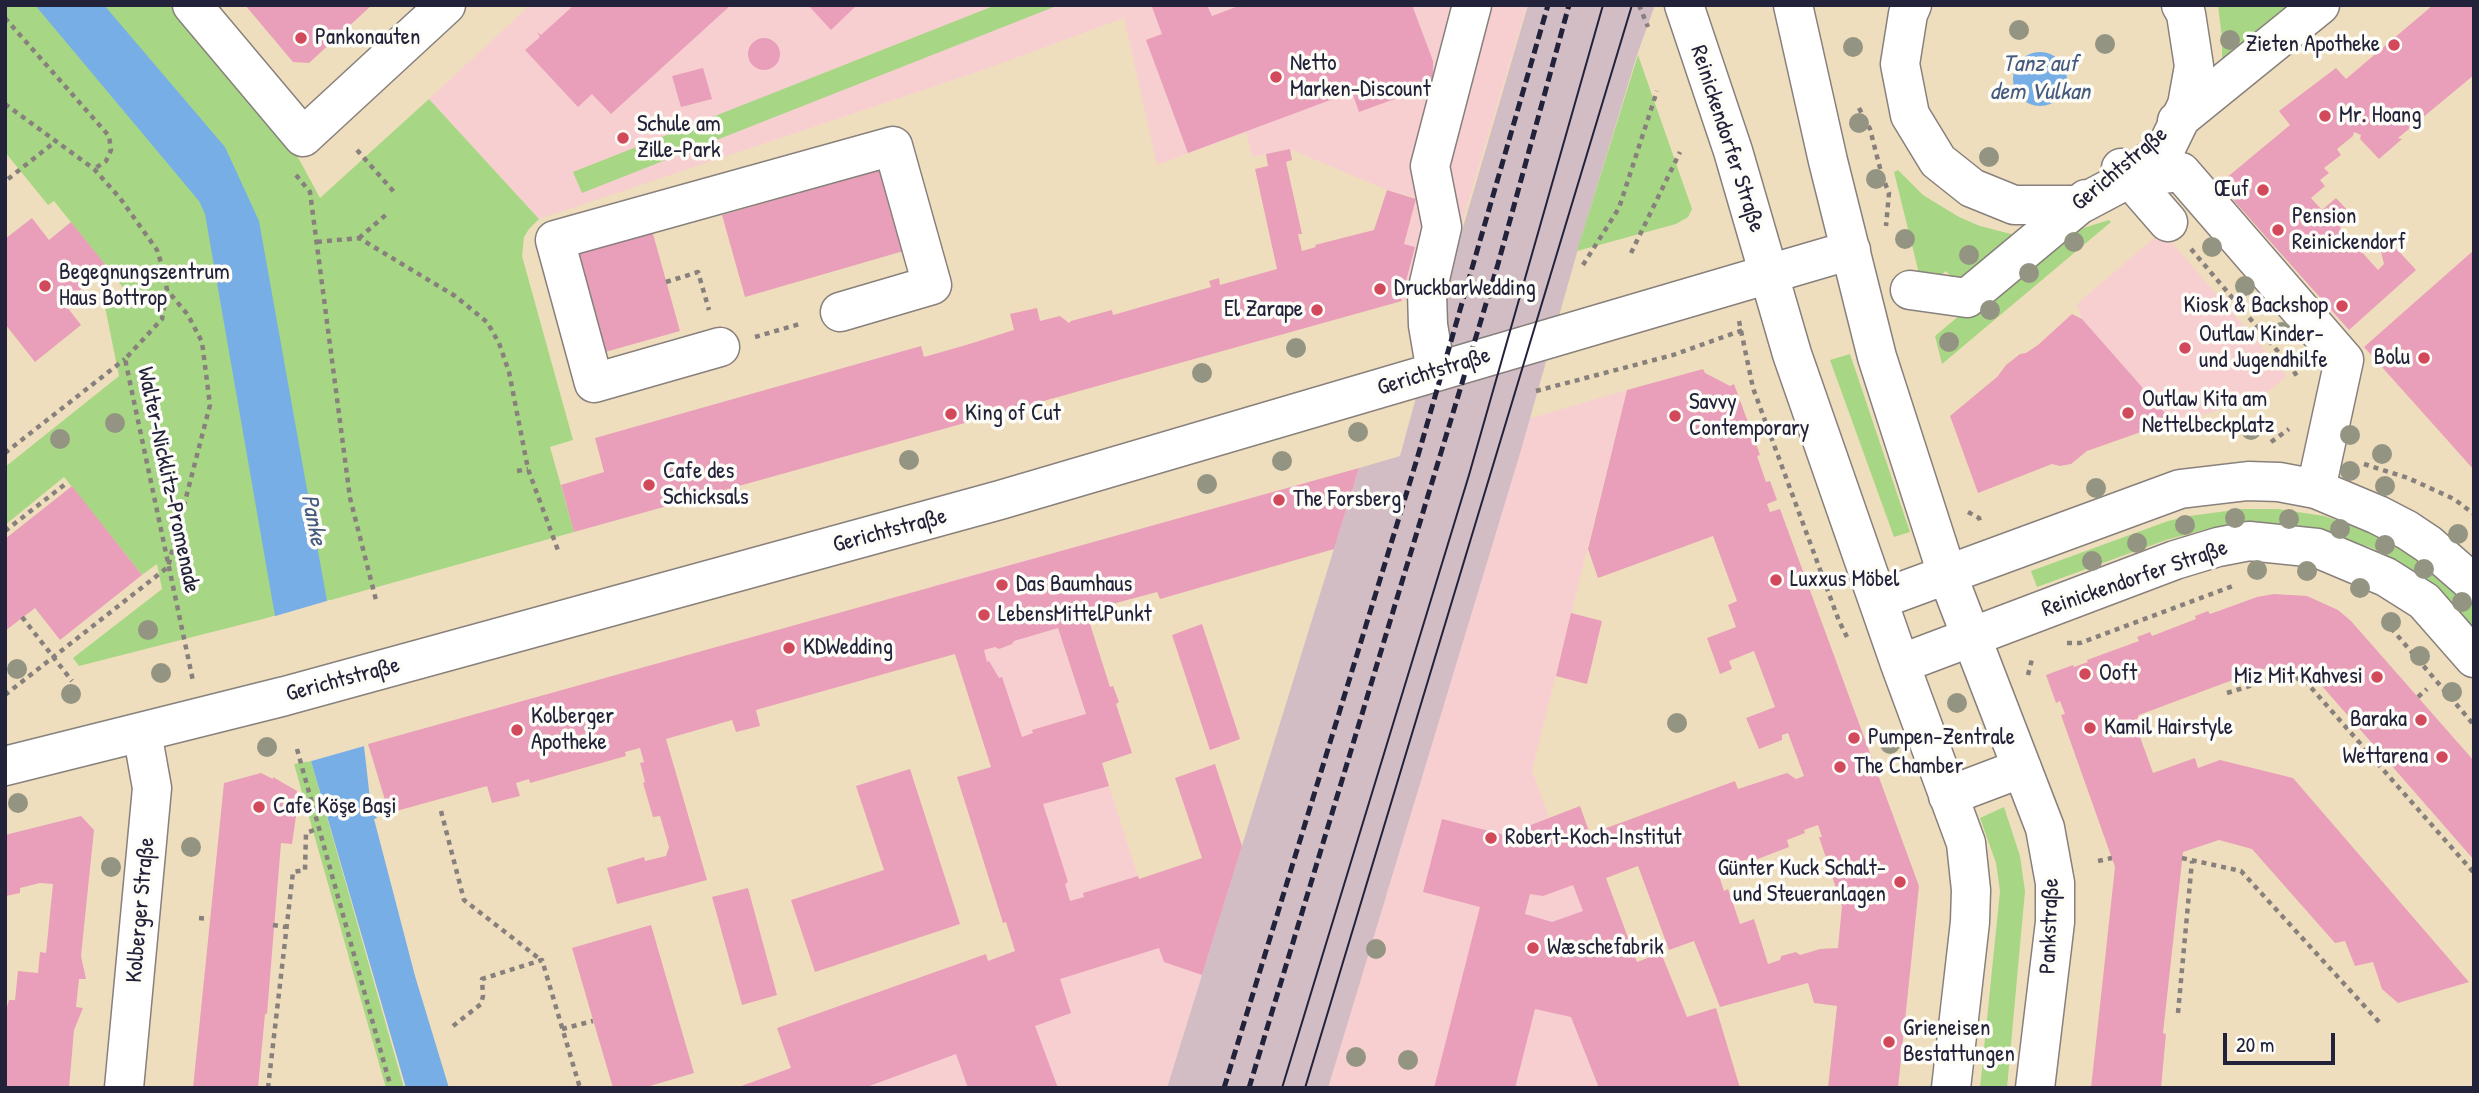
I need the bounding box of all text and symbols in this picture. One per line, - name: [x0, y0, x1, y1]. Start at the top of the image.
- place label: Pankonauten: [315, 24, 420, 52]
- marker: Pankonauten: [293, 30, 309, 46]
- place label: Zieten Apotheke: [2246, 31, 2380, 59]
- marker: Zieten Apotheke: [2386, 37, 2402, 53]
- street label: Reinickendorfer Straße: [1684, 42, 1770, 236]
- place label: Netto Marken-Discount: [1290, 50, 1431, 104]
- water label: Tanz auf dem Vulkan: [1990, 51, 2090, 107]
- marker: Netto Marken-Discount: [1268, 69, 1284, 85]
- place label: Mr. Hoang: [2339, 102, 2421, 130]
- marker: Mr. Hoang: [2317, 108, 2333, 124]
- place label: Schule am Zille-Park: [637, 111, 721, 165]
- street label: Gerichtstraße: [2066, 121, 2174, 217]
- marker: Schule am Zille-Park: [615, 130, 631, 146]
- place label: Œuf: [2214, 176, 2249, 204]
- marker: Œuf: [2255, 182, 2271, 198]
- place label: Pension Reinickendorf: [2292, 203, 2406, 257]
- marker: Pension Reinickendorf: [2270, 222, 2286, 238]
- place label: Begegnungszentrum Haus Bottrop: [59, 259, 230, 313]
- place label: DruckbarWedding: [1394, 275, 1536, 303]
- marker: Begegnungszentrum Haus Bottrop: [37, 278, 53, 294]
- marker: DruckbarWedding: [1372, 281, 1388, 297]
- place label: Kiosk & Backshop: [2184, 292, 2328, 320]
- place label: El Zarape: [1224, 296, 1303, 324]
- marker: Kiosk & Backshop: [2334, 298, 2350, 314]
- marker: El Zarape: [1309, 302, 1325, 318]
- place label: Outlaw Kinder- und Jugendhilfe: [2199, 321, 2328, 375]
- marker: Outlaw Kinder- und Jugendhilfe: [2177, 340, 2193, 356]
- street label: Gerichtstraße: [1374, 342, 1494, 402]
- place label: Bolu: [2374, 344, 2410, 372]
- marker: Bolu: [2416, 350, 2432, 366]
- street label: Walter-Nicklitz-Promenade: [131, 365, 205, 595]
- place label: Outlaw Kita am Nettelbeckplatz: [2142, 386, 2274, 440]
- place label: Savvy Contemporary: [1689, 389, 1810, 443]
- place label: King of Cut: [965, 400, 1061, 428]
- marker: Outlaw Kita am Nettelbeckplatz: [2120, 405, 2136, 421]
- marker: King of Cut: [943, 406, 959, 422]
- marker: Savvy Contemporary: [1667, 408, 1683, 424]
- place label: Cafe des Schicksals: [663, 458, 749, 512]
- marker: Cafe des Schicksals: [641, 477, 657, 493]
- place label: The Forsberg: [1293, 486, 1401, 514]
- water label: Panke: [294, 492, 332, 548]
- marker: The Forsberg: [1271, 492, 1287, 508]
- street label: Gerichtstraße: [830, 503, 950, 559]
- street label: Reinickendorfer Straße: [2038, 534, 2232, 624]
- place label: Luxxus Möbel: [1790, 566, 1899, 594]
- place label: Das Baumhaus: [1016, 571, 1132, 599]
- marker: Luxxus Möbel: [1768, 572, 1784, 588]
- marker: Das Baumhaus: [994, 577, 1010, 593]
- place label: LebensMittelPunkt: [998, 601, 1152, 629]
- marker: LebensMittelPunkt: [976, 607, 992, 623]
- place label: KDWedding: [803, 634, 893, 662]
- marker: KDWedding: [781, 640, 797, 656]
- street label: Gerichtstraße: [283, 652, 403, 708]
- place label: Ooft: [2099, 660, 2137, 688]
- place label: Miz Mit Kahvesi: [2234, 663, 2363, 691]
- marker: Ooft: [2077, 666, 2093, 682]
- marker: Miz Mit Kahvesi: [2369, 669, 2385, 685]
- place label: Kolberger Apotheke: [531, 703, 614, 757]
- place label: Baraka: [2350, 706, 2407, 734]
- marker: Baraka: [2413, 712, 2429, 728]
- place label: Kamil Hairstyle: [2104, 714, 2233, 742]
- marker: Kamil Hairstyle: [2082, 720, 2098, 736]
- marker: Kolberger Apotheke: [509, 722, 525, 738]
- place label: Pumpen-Zentrale: [1868, 724, 2015, 752]
- marker: Pumpen-Zentrale: [1846, 730, 1862, 746]
- place label: Wettarena: [2342, 743, 2428, 771]
- marker: Wettarena: [2434, 749, 2450, 765]
- place label: The Chamber: [1854, 753, 1963, 781]
- marker: The Chamber: [1832, 759, 1848, 775]
- place label: Cafe Köşe Başi: [273, 793, 397, 821]
- marker: Cafe Köşe Başi: [251, 799, 267, 815]
- place label: Robert-Koch-Institut: [1505, 824, 1681, 852]
- marker: Robert-Koch-Institut: [1483, 830, 1499, 846]
- street label: Kolberger Straße: [121, 836, 161, 984]
- place label: Günter Kuck Schalt- und Steueranlagen: [1718, 855, 1886, 909]
- marker: Günter Kuck Schalt- und Steueranlagen: [1892, 874, 1908, 890]
- street label: Pankstraße: [2035, 878, 2065, 974]
- place label: Wæschefabrik: [1547, 934, 1664, 962]
- marker: Wæschefabrik: [1525, 940, 1541, 956]
- place label: Grieneisen Bestattungen: [1903, 1015, 2015, 1069]
- scale bar: [2227, 1020, 2339, 1064]
- text: 20 m: [2236, 1030, 2274, 1059]
- marker: Grieneisen Bestattungen: [1881, 1034, 1897, 1050]

